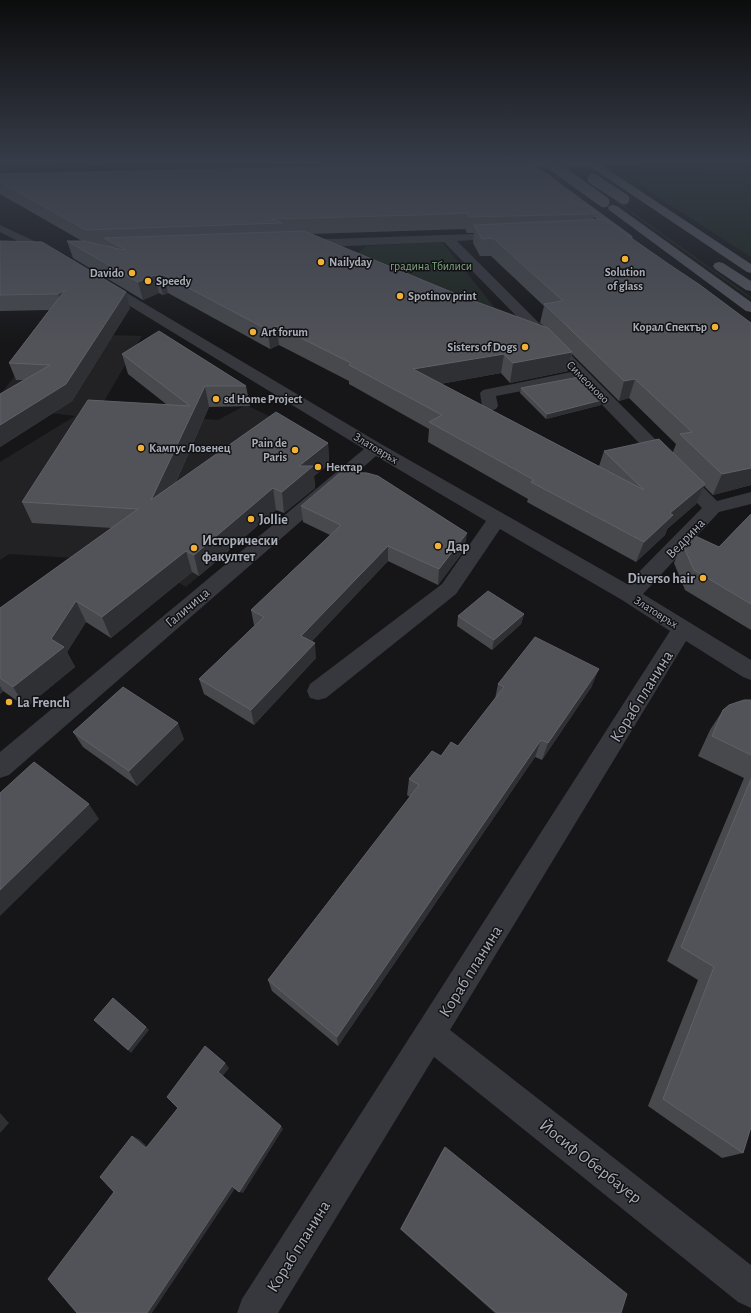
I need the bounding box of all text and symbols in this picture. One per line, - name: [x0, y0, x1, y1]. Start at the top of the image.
- marker: Solution of glass: [620, 254, 630, 264]
- place label: Nailyday: [329, 256, 372, 269]
- marker: Nailyday: [316, 257, 326, 267]
- park label: градина Тбилиси: [390, 260, 472, 272]
- place label: Solution of glass: [605, 266, 645, 292]
- place label: Davido: [90, 267, 124, 279]
- marker: Davido: [127, 268, 137, 278]
- place label: Speedy: [156, 275, 192, 288]
- marker: Speedy: [143, 276, 153, 286]
- place label: Spotinov print: [408, 290, 476, 302]
- marker: Spotinov print: [395, 291, 405, 301]
- place label: Корал Спектър: [632, 321, 707, 333]
- marker: Корал Спектър: [710, 322, 720, 332]
- place label: Art forum: [261, 326, 308, 338]
- marker: Art forum: [248, 327, 258, 337]
- place label: Sisters of Dogs: [447, 341, 517, 353]
- marker: Sisters of Dogs: [520, 342, 530, 352]
- street label: Симеоново: [564, 358, 612, 406]
- place label: sd Home Project: [224, 393, 302, 406]
- marker: sd Home Project: [211, 394, 221, 404]
- street label: Златовръх: [352, 430, 401, 466]
- place label: Pain de Paris: [252, 437, 287, 463]
- place label: Кампус Лозенец: [149, 442, 231, 455]
- marker: Кампус Лозенец: [136, 443, 146, 453]
- marker: Pain de Paris: [290, 445, 300, 455]
- place label: Нектар: [326, 461, 363, 473]
- marker: Нектар: [313, 462, 323, 472]
- place label: Jollie: [259, 513, 288, 527]
- marker: Jollie: [246, 514, 256, 524]
- street label: Ведрина: [664, 516, 708, 561]
- place label: Исторически факултет: [202, 534, 278, 564]
- place label: Дар: [446, 540, 470, 554]
- marker: Дар: [433, 541, 443, 551]
- marker: Исторически факултет: [189, 543, 199, 553]
- place label: Diverso hair: [628, 572, 695, 586]
- marker: Diverso hair: [698, 573, 708, 583]
- street label: Галичица: [163, 585, 213, 630]
- street label: Златовръх: [632, 594, 681, 631]
- street label: Кораб планина: [607, 647, 676, 745]
- place label: La French: [17, 696, 70, 710]
- marker: La French: [4, 697, 14, 707]
- street label: Кораб планина: [436, 922, 505, 1020]
- street label: Йосиф Обербауер: [536, 1116, 645, 1207]
- street label: Кораб планина: [264, 1197, 333, 1295]

